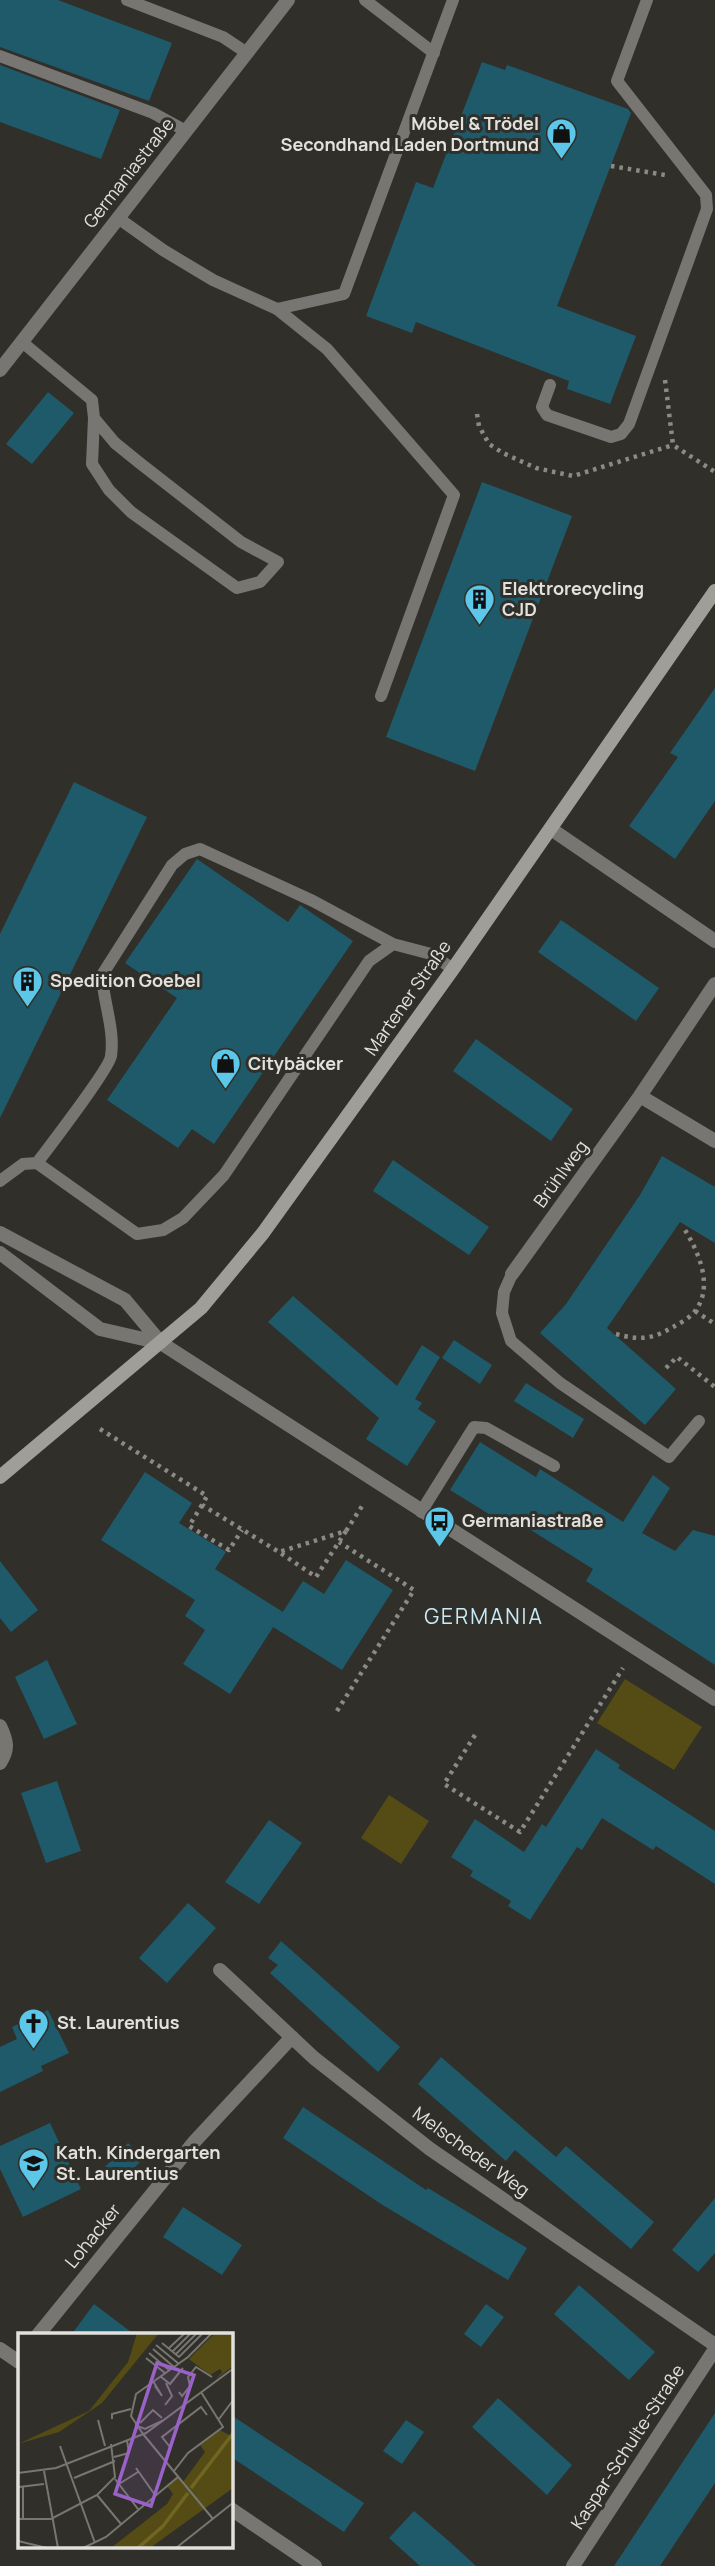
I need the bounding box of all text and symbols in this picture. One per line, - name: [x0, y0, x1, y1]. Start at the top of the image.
- place label: Möbel & Trödel Secondhand Laden Dortmund: [281, 111, 539, 156]
- street label: Germaniastraße: [78, 112, 179, 233]
- shop icon: Möbel & Trödel Secondhand Laden Dortmund: [545, 117, 579, 161]
- place label: Elektrorecycling CJD: [502, 576, 644, 621]
- building icon: Elektrorecycling CJD: [462, 582, 496, 626]
- street label: Martener Straße: [358, 935, 456, 1060]
- building icon: Spedition Goebel: [10, 964, 44, 1008]
- place label: Spedition Goebel: [50, 968, 201, 992]
- shop icon: Citybäcker: [208, 1047, 242, 1091]
- place label: Citybäcker: [248, 1051, 343, 1075]
- street label: Brühlweg: [528, 1135, 593, 1212]
- bus stop icon: Germaniastraße: [422, 1504, 456, 1548]
- place label: Germaniastraße: [462, 1508, 604, 1532]
- district label: GERMANIA: [424, 1602, 544, 1630]
- church icon: St. Laurentius: [17, 2006, 51, 2050]
- place label: St. Laurentius: [57, 2010, 180, 2034]
- street label: Melscheder Weg: [408, 2101, 535, 2202]
- place label: Kath. Kindergarten St. Laurentius: [56, 2140, 220, 2185]
- school or university icon: Kath. Kindergarten St. Laurentius: [16, 2146, 50, 2190]
- street label: Lohacker: [59, 2198, 126, 2273]
- inset map: [18, 2333, 233, 2548]
- street label: Kaspar-Schulte-Straße: [565, 2359, 690, 2534]

